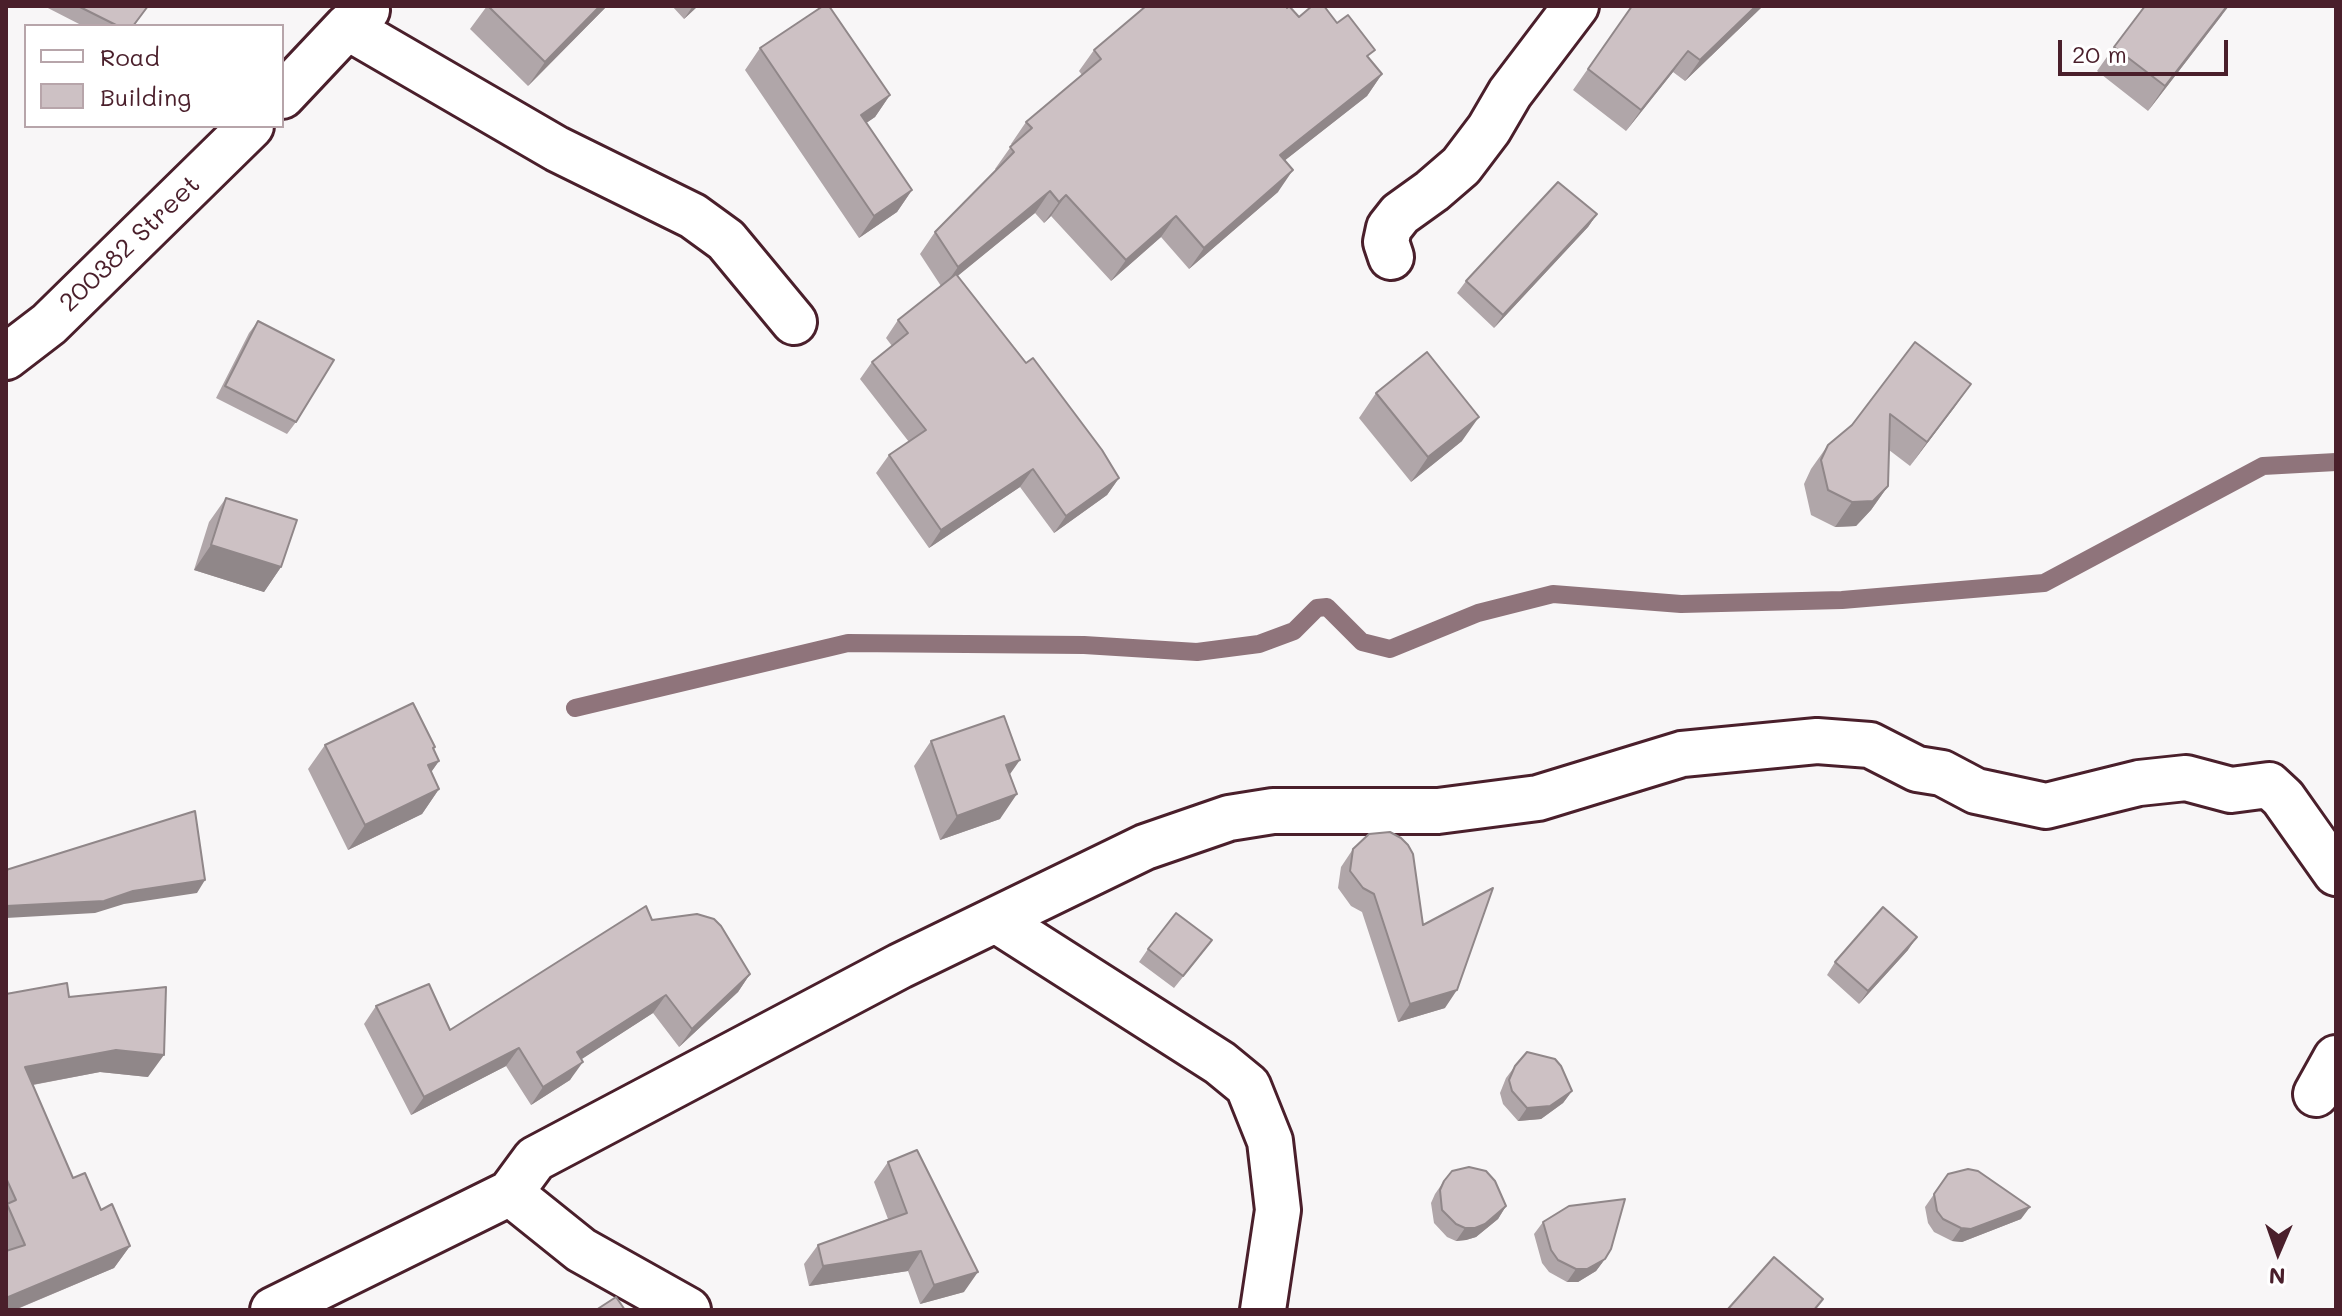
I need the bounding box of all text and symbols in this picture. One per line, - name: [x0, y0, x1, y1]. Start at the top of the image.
- legend: [24, 24, 284, 128]
- scale bar: [2062, 24, 2232, 74]
- text: 20 m: [2072, 38, 2127, 69]
- text: Road: [100, 41, 160, 72]
- text: Building: [100, 81, 191, 112]
- street label: 200382 Street: [53, 169, 207, 319]
- north arrow: [2238, 1212, 2318, 1292]
- text: N: [2268, 1262, 2286, 1291]

